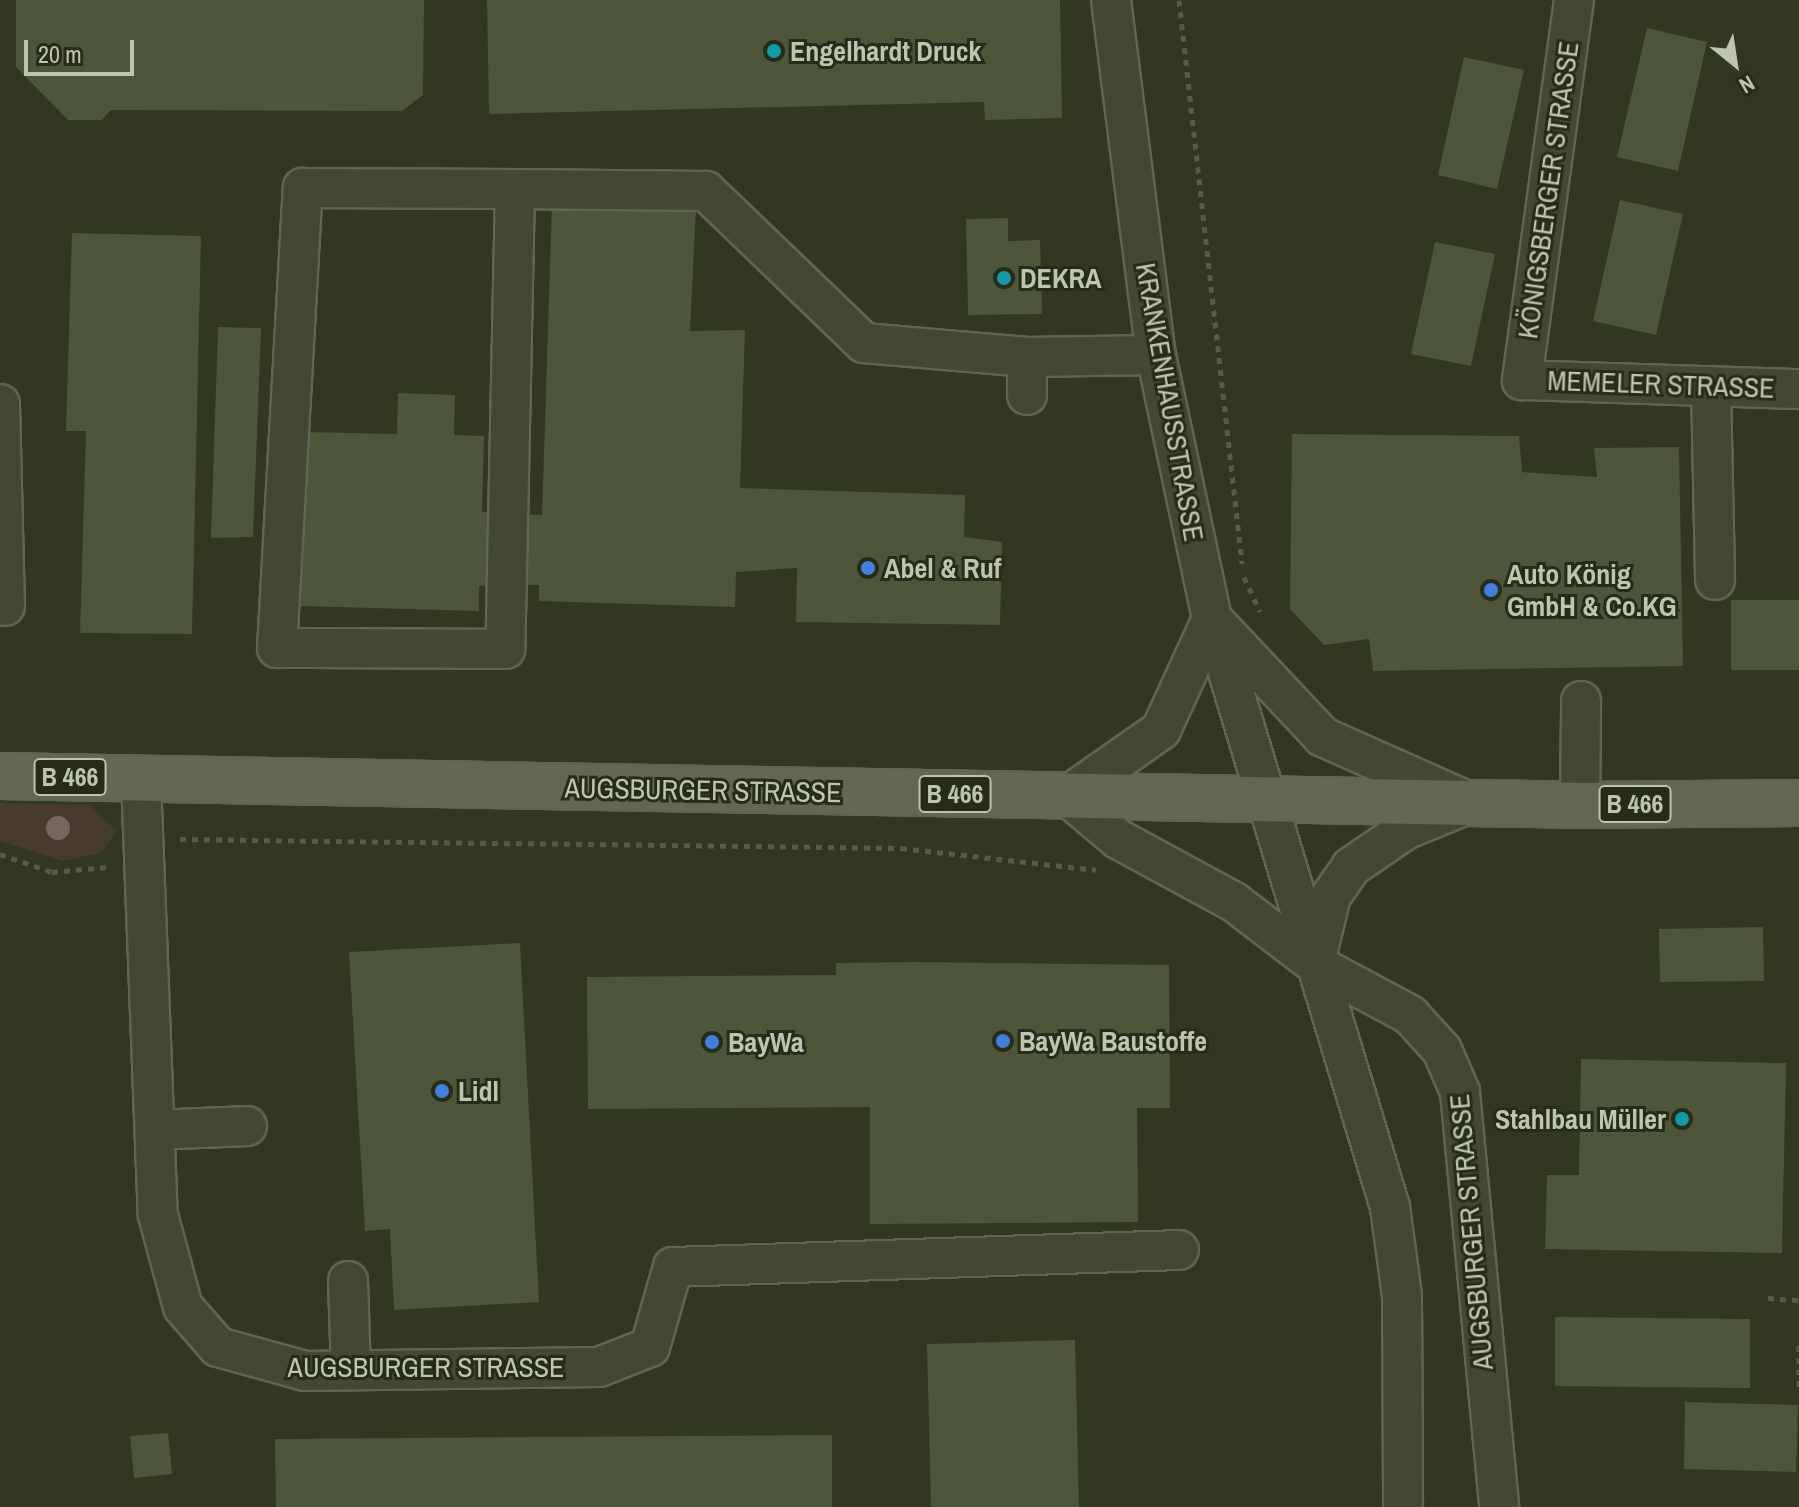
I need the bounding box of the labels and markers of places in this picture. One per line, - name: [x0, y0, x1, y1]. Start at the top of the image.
- place label: Engelhardt Druck: [790, 34, 981, 68]
- marker: Engelhardt Druck: [765, 42, 783, 60]
- place label: DEKRA: [1020, 261, 1102, 295]
- marker: DEKRA: [995, 269, 1013, 287]
- place label: Abel & Ruf: [884, 551, 1001, 585]
- place label: Auto König GmbH & Co.KG: [1507, 557, 1677, 623]
- marker: Abel & Ruf: [859, 559, 877, 577]
- marker: Auto König GmbH & Co.KG: [1482, 581, 1500, 599]
- place label: BayWa Baustoffe: [1019, 1024, 1207, 1058]
- place label: BayWa: [728, 1025, 804, 1059]
- marker: BayWa Baustoffe: [994, 1032, 1012, 1050]
- marker: BayWa: [703, 1033, 721, 1051]
- place label: Lidl: [458, 1074, 499, 1108]
- marker: Lidl: [433, 1082, 451, 1100]
- place label: Stahlbau Müller: [1495, 1102, 1666, 1136]
- marker: Stahlbau Müller: [1673, 1110, 1691, 1128]

